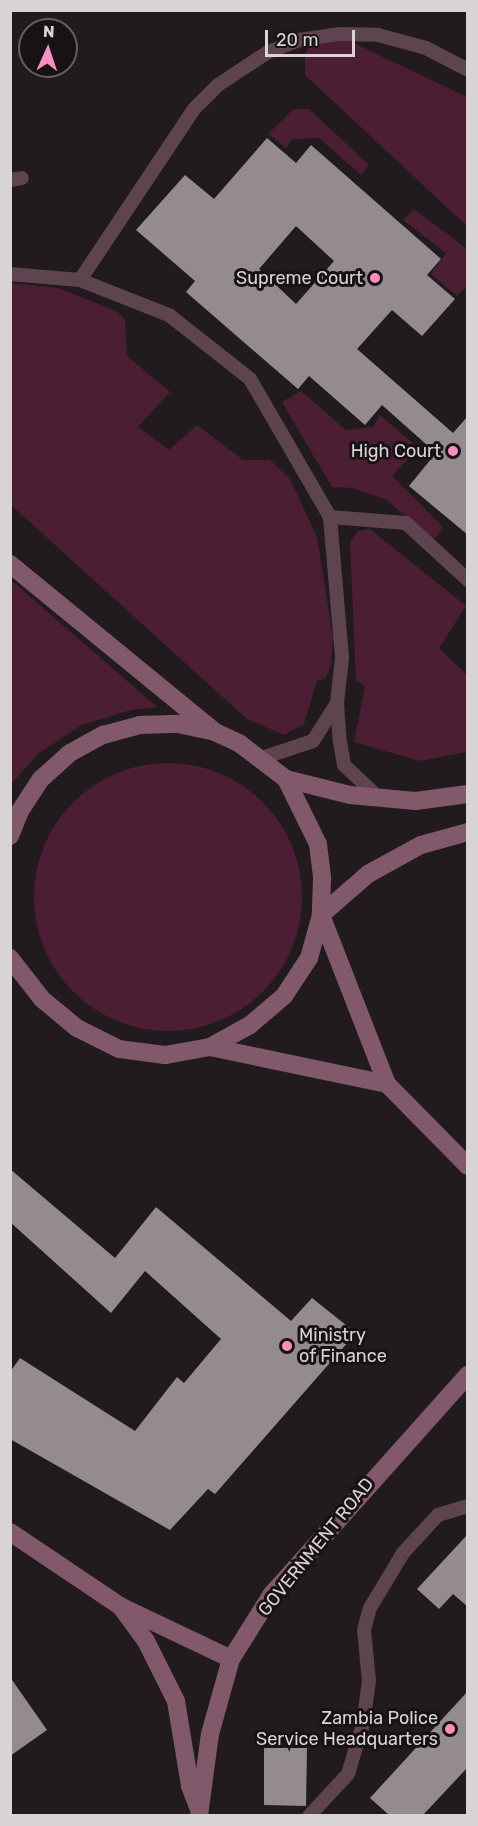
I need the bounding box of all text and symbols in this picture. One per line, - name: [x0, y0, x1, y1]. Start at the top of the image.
- north arrow: [18, 18, 78, 78]
- scale bar: [268, 18, 358, 56]
- text: N: [43, 22, 55, 41]
- text: 20 m: [276, 29, 318, 51]
- place label: Supreme Court: [236, 267, 363, 289]
- marker: Supreme Court: [368, 271, 382, 285]
- place label: High Court: [351, 440, 441, 462]
- marker: High Court: [446, 444, 460, 458]
- place label: Ministry of Finance: [299, 1325, 387, 1368]
- marker: Ministry of Finance: [280, 1339, 294, 1353]
- street label: GOVERNMENT ROAD: [254, 1473, 378, 1621]
- place label: Zambia Police Service Headquarters: [256, 1708, 438, 1750]
- marker: Zambia Police Service Headquarters: [443, 1722, 457, 1736]

